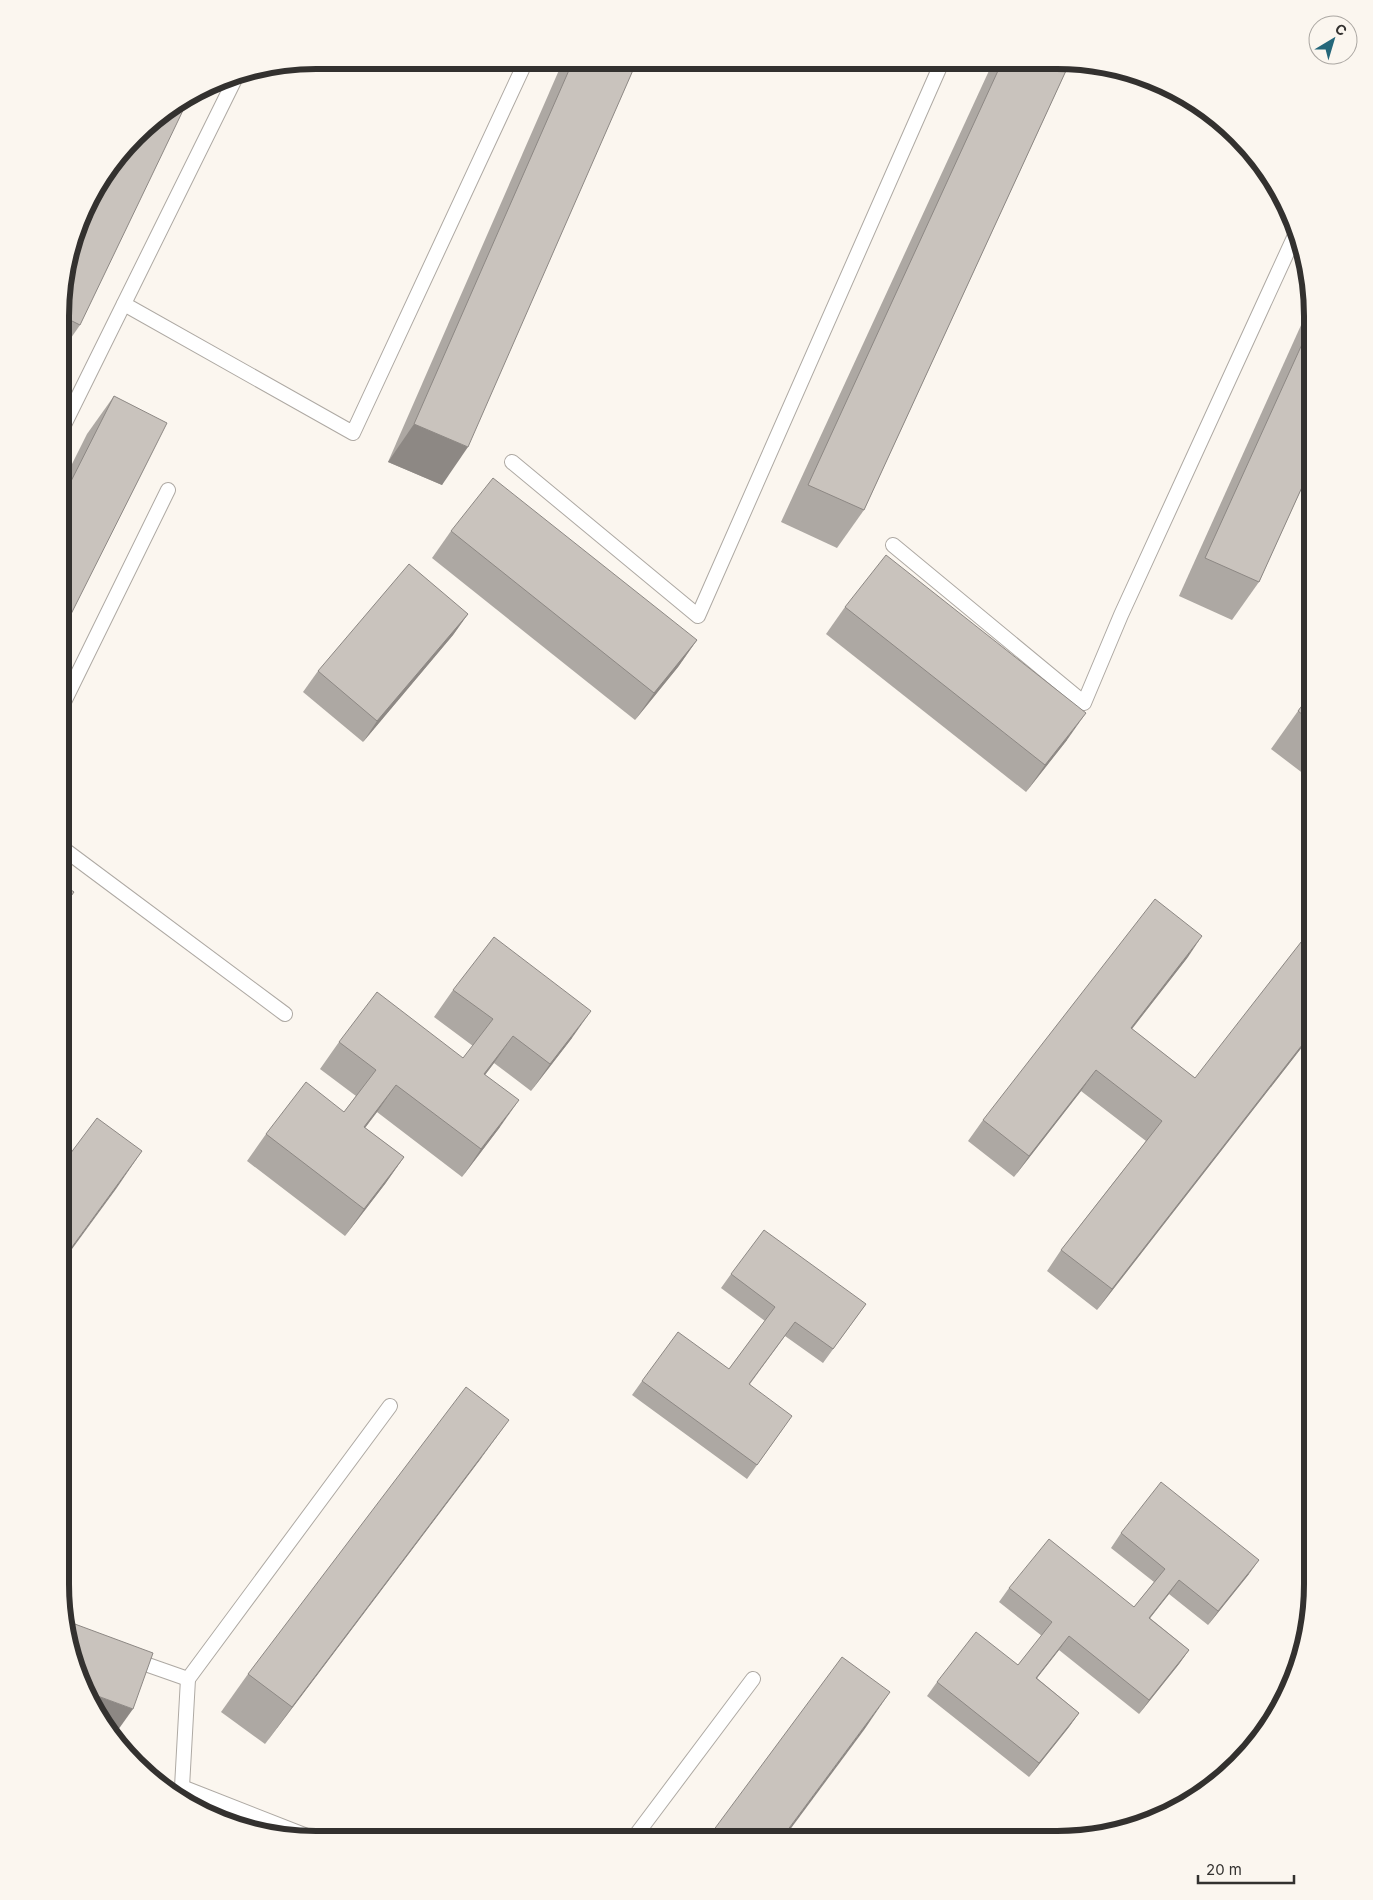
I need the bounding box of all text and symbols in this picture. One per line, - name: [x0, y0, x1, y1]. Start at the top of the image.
- north arrow: [1308, 15, 1358, 65]
- text: С: [1332, 19, 1351, 39]
- scale bar: [1198, 1852, 1294, 1884]
- text: 20 m: [1206, 1860, 1242, 1879]

